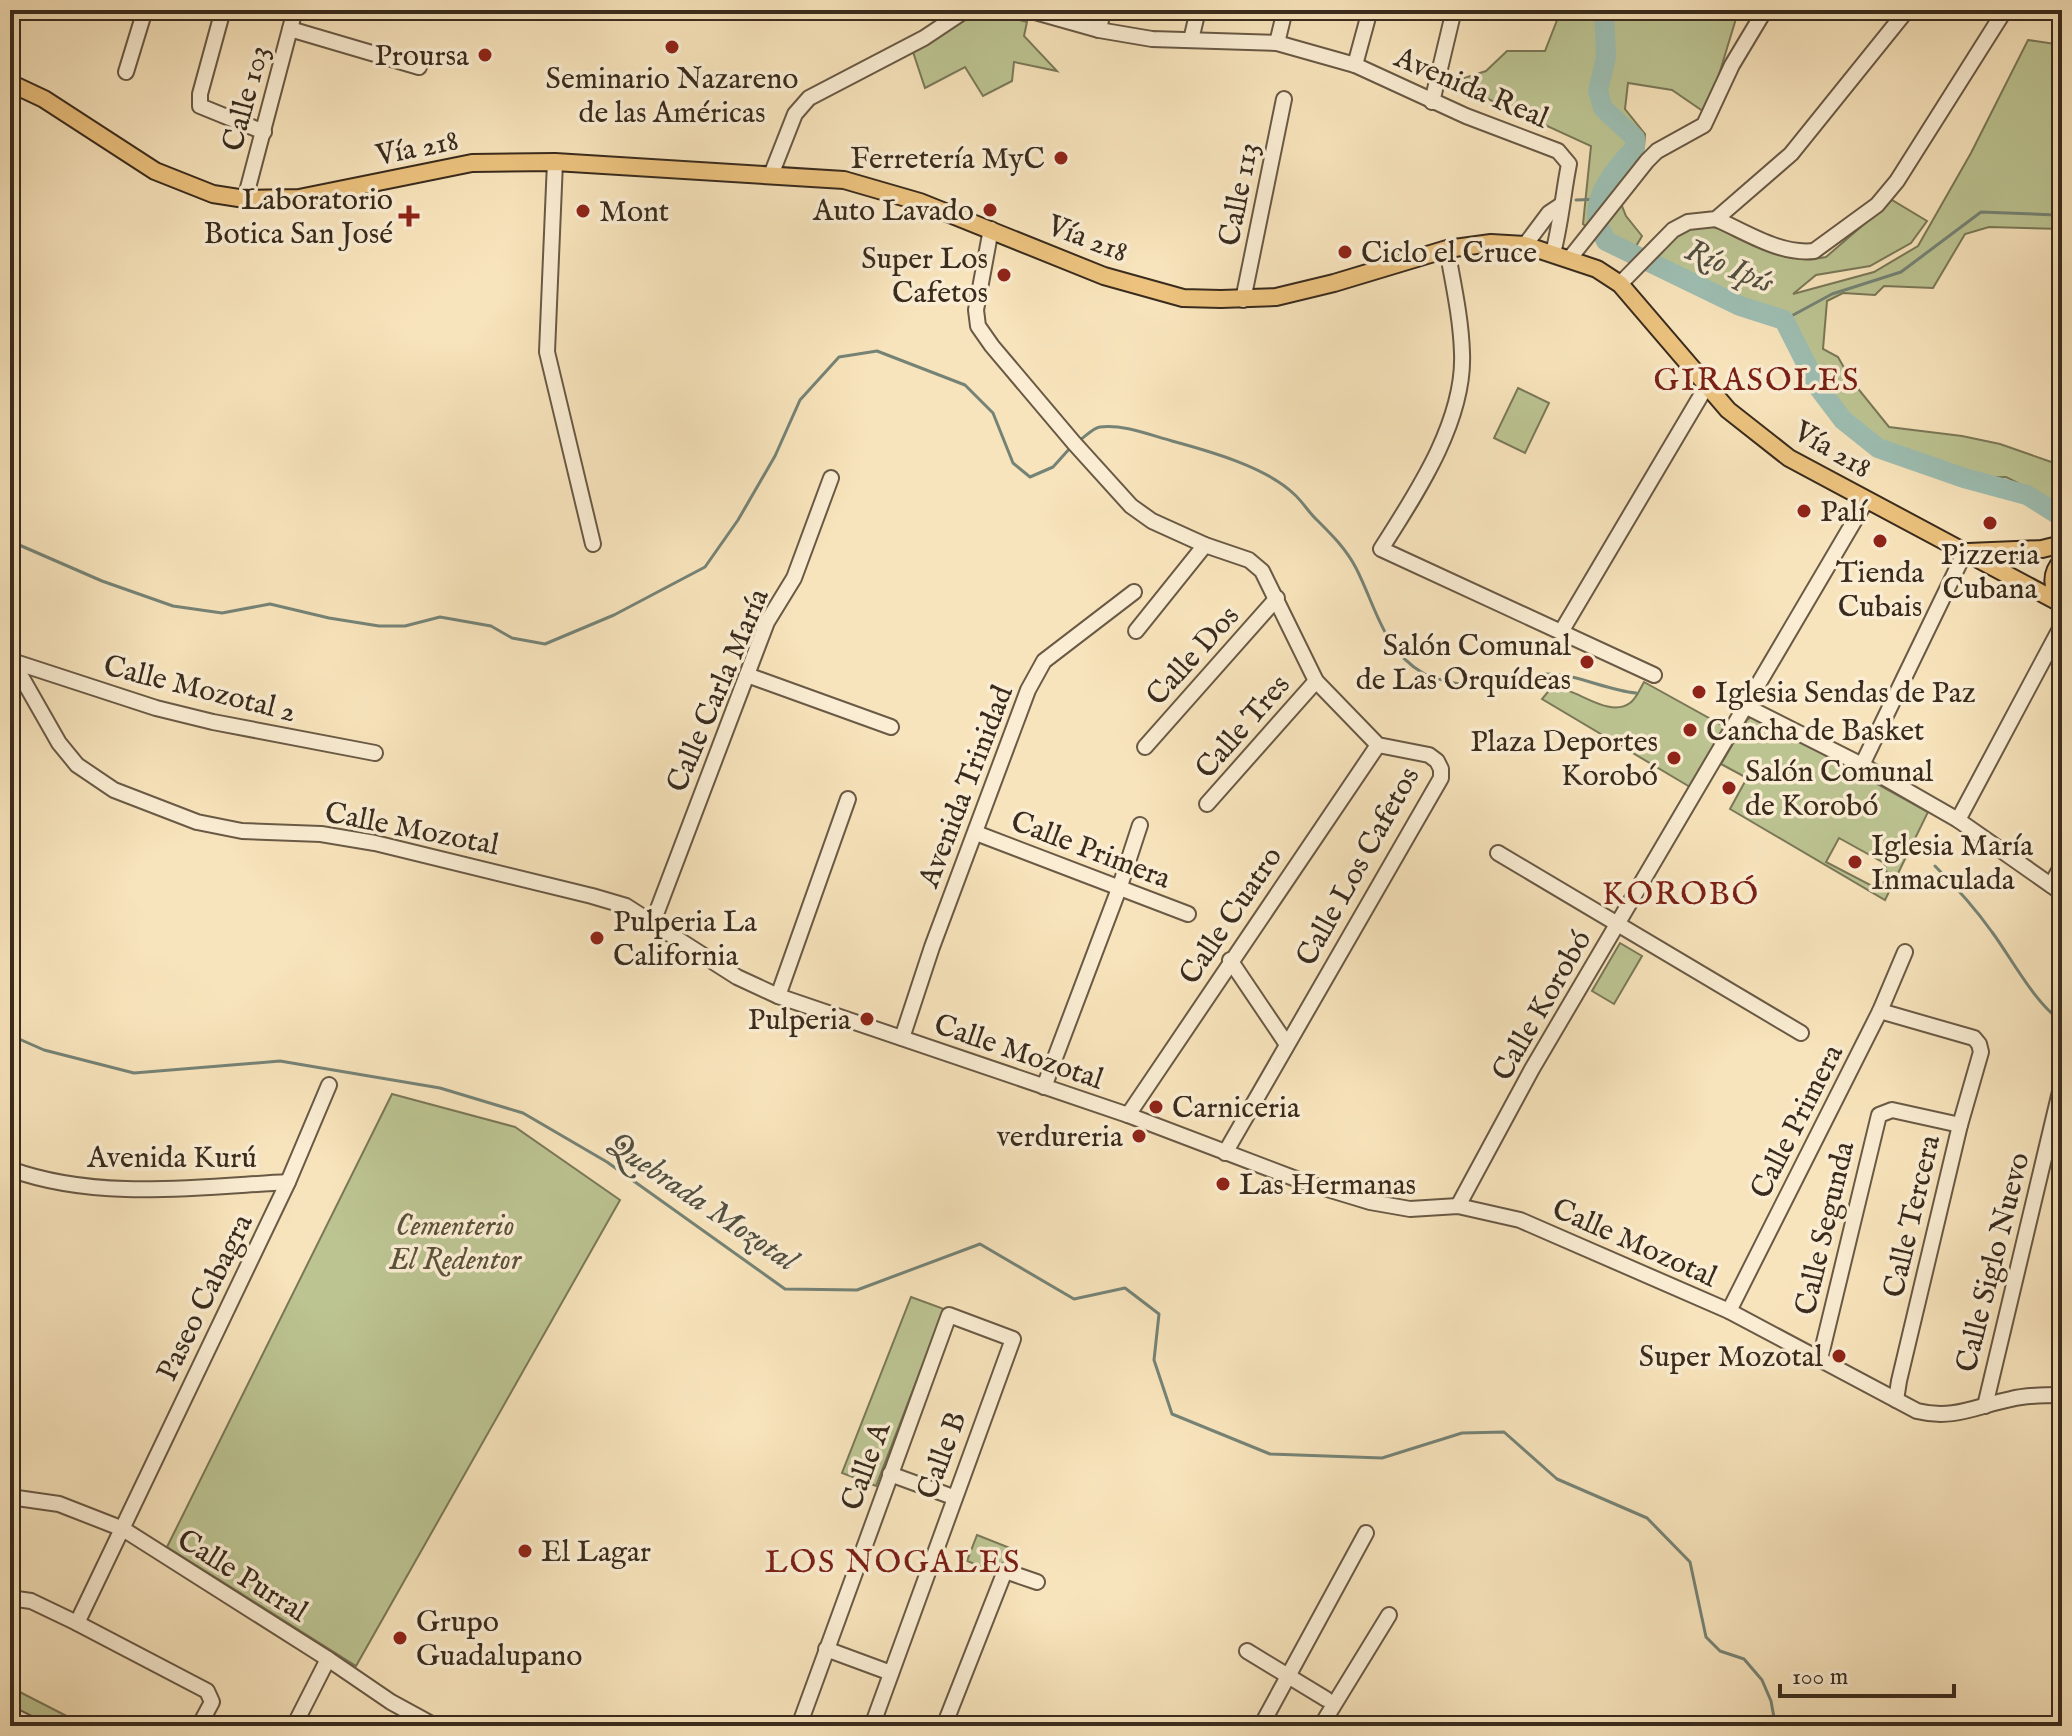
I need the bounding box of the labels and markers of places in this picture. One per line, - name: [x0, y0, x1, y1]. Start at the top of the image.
- place label: Proursa: [375, 38, 469, 76]
- marker: Seminario Nazareno de las Américas: [663, 38, 681, 56]
- marker: Proursa: [476, 46, 494, 64]
- place label: Seminario Nazareno de las Américas: [546, 61, 798, 133]
- place label: Ferretería MyC: [850, 141, 1045, 179]
- marker: Ferretería MyC: [1052, 149, 1070, 167]
- place label: Laboratorio Botica San José: [204, 182, 393, 254]
- place label: Auto Lavado: [812, 193, 974, 231]
- place label: Mont: [599, 194, 669, 232]
- marker: Auto Lavado: [981, 201, 999, 219]
- marker: Mont: [574, 202, 592, 220]
- marker: Laboratorio Botica San José: [400, 207, 418, 225]
- place label: Ciclo el Cruce: [1361, 235, 1537, 273]
- place label: Super Los Cafetos: [861, 241, 988, 313]
- marker: Ciclo el Cruce: [1336, 243, 1354, 261]
- marker: Super Los Cafetos: [995, 266, 1013, 284]
- place label: Palí: [1820, 494, 1868, 532]
- marker: Palí: [1795, 502, 1813, 520]
- marker: Pizzeria Cubana: [1981, 514, 1999, 532]
- marker: Tienda Cubais: [1871, 532, 1889, 550]
- place label: Pizzeria Cubana: [1941, 537, 2039, 609]
- place label: Tienda Cubais: [1836, 555, 1924, 627]
- place label: Salón Comunal de Las Orquídeas: [1356, 628, 1572, 700]
- marker: Salón Comunal de Las Orquídeas: [1578, 653, 1596, 671]
- place label: Iglesia Sendas de Paz: [1715, 675, 1976, 713]
- marker: Iglesia Sendas de Paz: [1690, 683, 1708, 701]
- place label: Cancha de Basket: [1706, 713, 1924, 751]
- marker: Cancha de Basket: [1681, 721, 1699, 739]
- place label: Plaza Deportes Korobó: [1470, 724, 1658, 796]
- marker: Plaza Deportes Korobó: [1665, 749, 1683, 767]
- place label: Salón Comunal de Korobó: [1745, 754, 1934, 826]
- marker: Salón Comunal de Korobó: [1720, 779, 1738, 797]
- place label: Iglesia María Inmaculada: [1871, 828, 2033, 900]
- marker: Iglesia María Inmaculada: [1846, 853, 1864, 871]
- place label: Pulperia La California: [613, 904, 757, 976]
- marker: Pulperia La California: [588, 929, 606, 947]
- place label: Pulperia: [748, 1002, 851, 1040]
- marker: Pulperia: [858, 1010, 876, 1028]
- place label: Carniceria: [1172, 1090, 1300, 1128]
- marker: Carniceria: [1147, 1098, 1165, 1116]
- place label: verdureria: [997, 1119, 1123, 1157]
- marker: verdureria: [1130, 1127, 1148, 1145]
- place label: Las Hermanas: [1239, 1167, 1416, 1205]
- marker: Las Hermanas: [1214, 1175, 1232, 1193]
- place label: Super Mozotal: [1639, 1339, 1824, 1377]
- marker: Super Mozotal: [1830, 1347, 1848, 1365]
- place label: El Lagar: [541, 1534, 651, 1572]
- marker: El Lagar: [516, 1542, 534, 1560]
- place label: Grupo Guadalupano: [416, 1604, 582, 1676]
- marker: Grupo Guadalupano: [391, 1629, 409, 1647]

